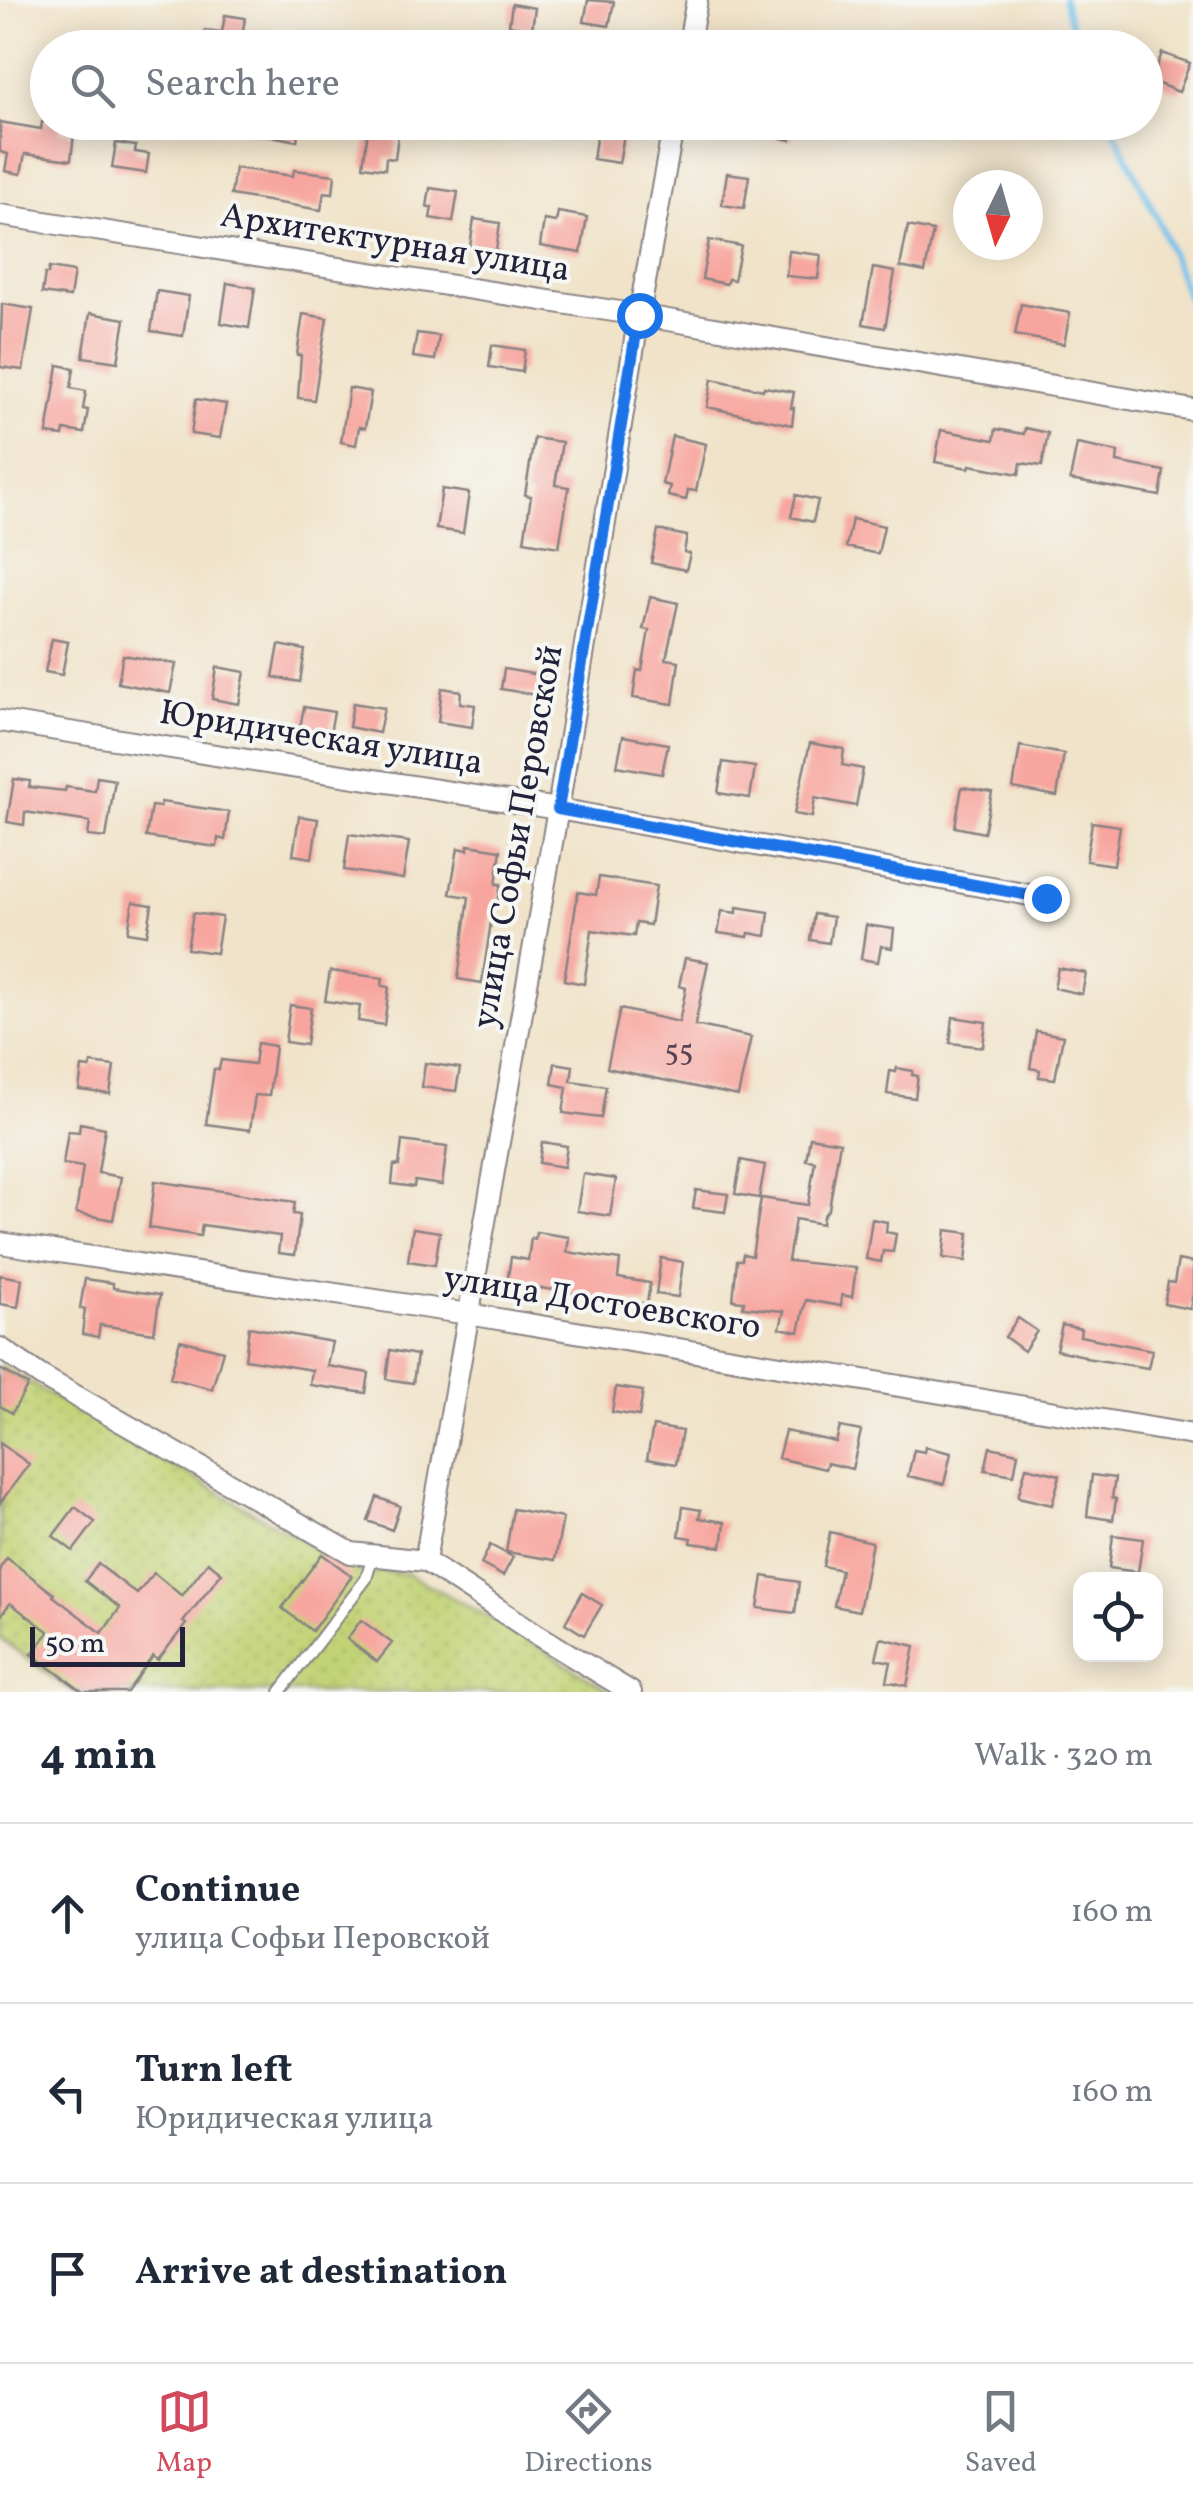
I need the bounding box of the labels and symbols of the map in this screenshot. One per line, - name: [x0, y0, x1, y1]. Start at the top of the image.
- north arrow: [953, 170, 1043, 260]
- street label: Архитектурная улица: [217, 193, 573, 295]
- route start: [617, 293, 663, 339]
- street label: улица Софьи Перовской: [462, 642, 576, 1032]
- street label: Юридическая улица: [156, 690, 486, 788]
- route end: [1024, 876, 1070, 922]
- house number: 55: [665, 1031, 693, 1073]
- street label: улица Достоевского: [440, 1255, 764, 1353]
- scale bar: [30, 1622, 185, 1666]

